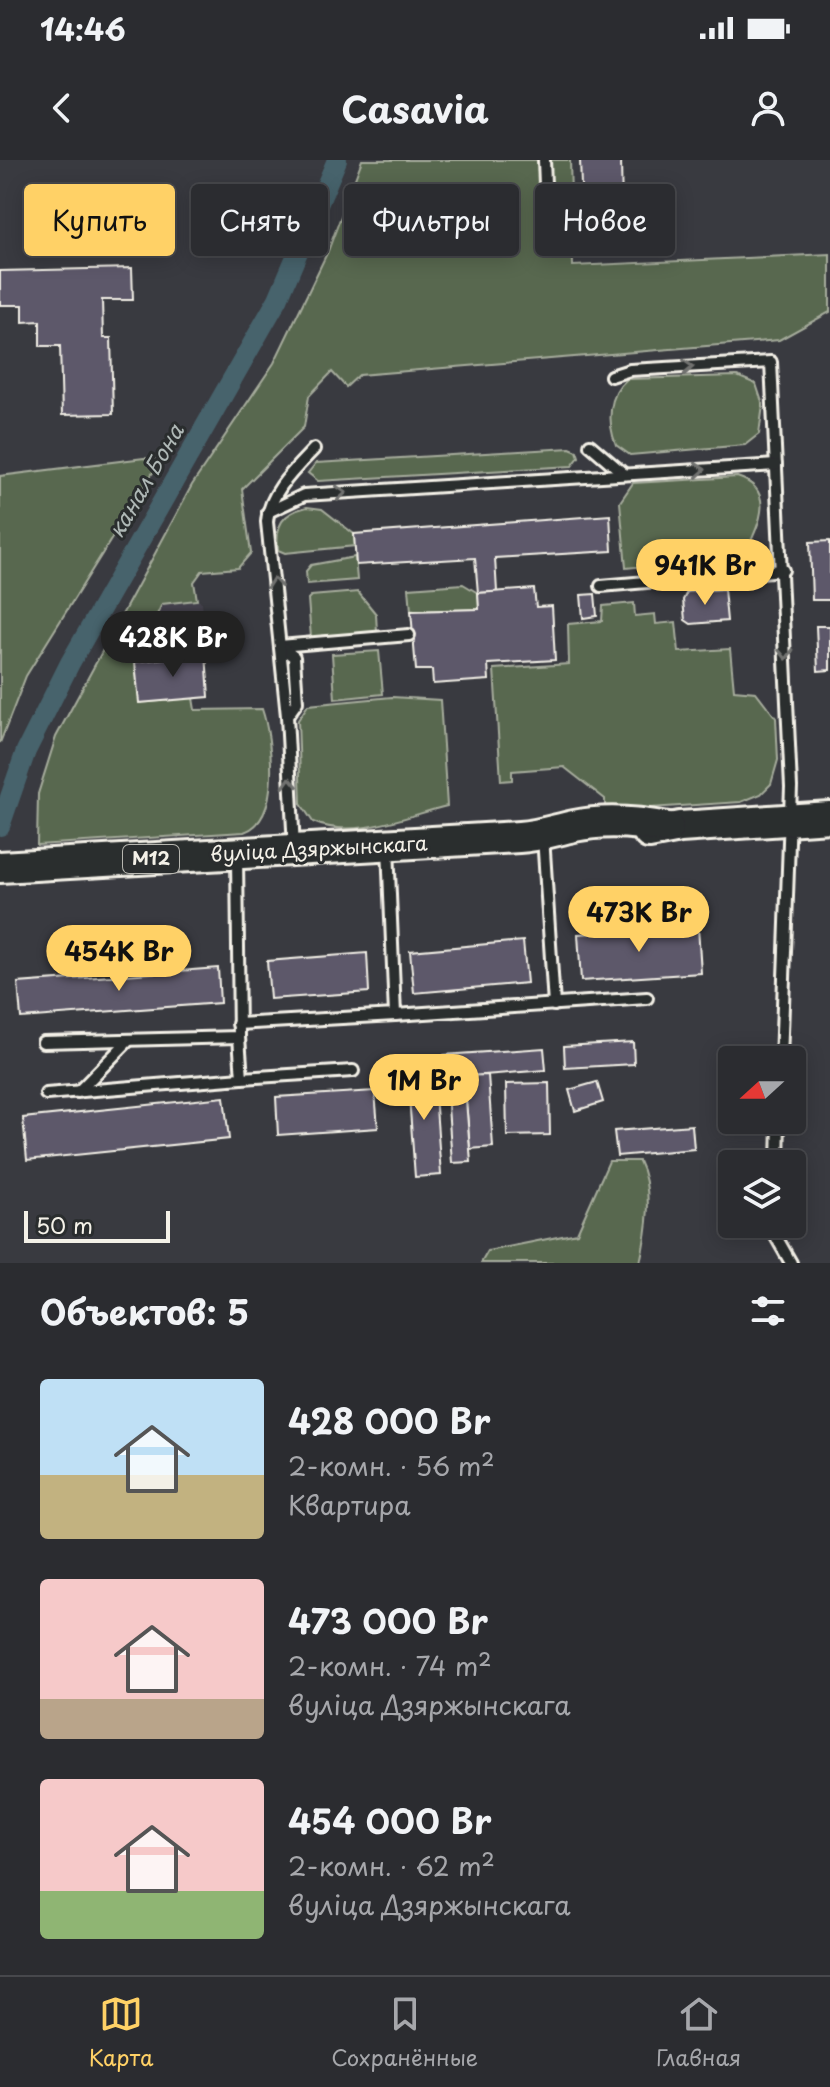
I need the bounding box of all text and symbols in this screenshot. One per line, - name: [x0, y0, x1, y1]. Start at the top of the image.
- text: 14:46: [40, 6, 126, 51]
- text: Casavia: [341, 81, 489, 135]
- icon: back: [40, 86, 84, 130]
- icon: person: [746, 86, 790, 130]
- chip: Купить: [24, 184, 175, 256]
- chip: Снять: [191, 184, 328, 256]
- chip: Фильтры: [344, 184, 519, 256]
- chip: Новое: [535, 184, 675, 256]
- one-way arrow: [682, 359, 695, 376]
- water label: канал Бона: [99, 416, 191, 543]
- one-way arrow: [694, 462, 707, 479]
- one-way arrow: [336, 484, 348, 501]
- pin: 941K Br: [631, 539, 779, 607]
- text: 941K Br: [654, 545, 756, 584]
- one-way arrow: [266, 576, 283, 589]
- pin: 428K Br: [99, 611, 247, 679]
- text: 428K Br: [119, 617, 227, 656]
- one-way arrow: [778, 648, 795, 661]
- one-way arrow: [282, 776, 299, 789]
- street label: вуліца Дзяржынскага: [210, 827, 429, 869]
- road number: М12: [123, 845, 179, 873]
- pin: 473K Br: [565, 886, 713, 954]
- text: 473K Br: [586, 892, 692, 931]
- pin: 454K Br: [45, 925, 193, 993]
- text: 454K Br: [64, 931, 174, 970]
- north arrow: [718, 1046, 806, 1134]
- map controls: [718, 1046, 806, 1238]
- pin: 1M Br: [368, 1054, 480, 1122]
- text: 1M Br: [387, 1060, 461, 1099]
- button: layers: [718, 1150, 806, 1238]
- scale bar: [24, 1207, 170, 1243]
- text: 50 m: [36, 1208, 93, 1241]
- text: Объектов: 5: [40, 1285, 249, 1337]
- icon: filters: [746, 1289, 790, 1333]
- text: 428 000 Br: [288, 1394, 490, 1446]
- icon: home: [104, 1411, 200, 1507]
- text: 2-комн. · 56 m²: [288, 1446, 495, 1485]
- text: Квартира: [288, 1485, 411, 1524]
- text: 473 000 Br: [288, 1594, 488, 1646]
- icon: home: [104, 1611, 200, 1707]
- text: 2-комн. · 74 m²: [288, 1646, 492, 1685]
- text: вуліца Дзяржынскага: [288, 1685, 571, 1724]
- text: 454 000 Br: [288, 1794, 491, 1846]
- icon: home: [104, 1811, 200, 1907]
- text: 2-комн. · 62 m²: [288, 1846, 495, 1885]
- text: вуліца Дзяржынскага: [288, 1885, 571, 1924]
- tab: Карта: [89, 1992, 153, 2073]
- tab: Сохранённые: [331, 1992, 478, 2073]
- tab: Главная: [656, 1992, 741, 2073]

